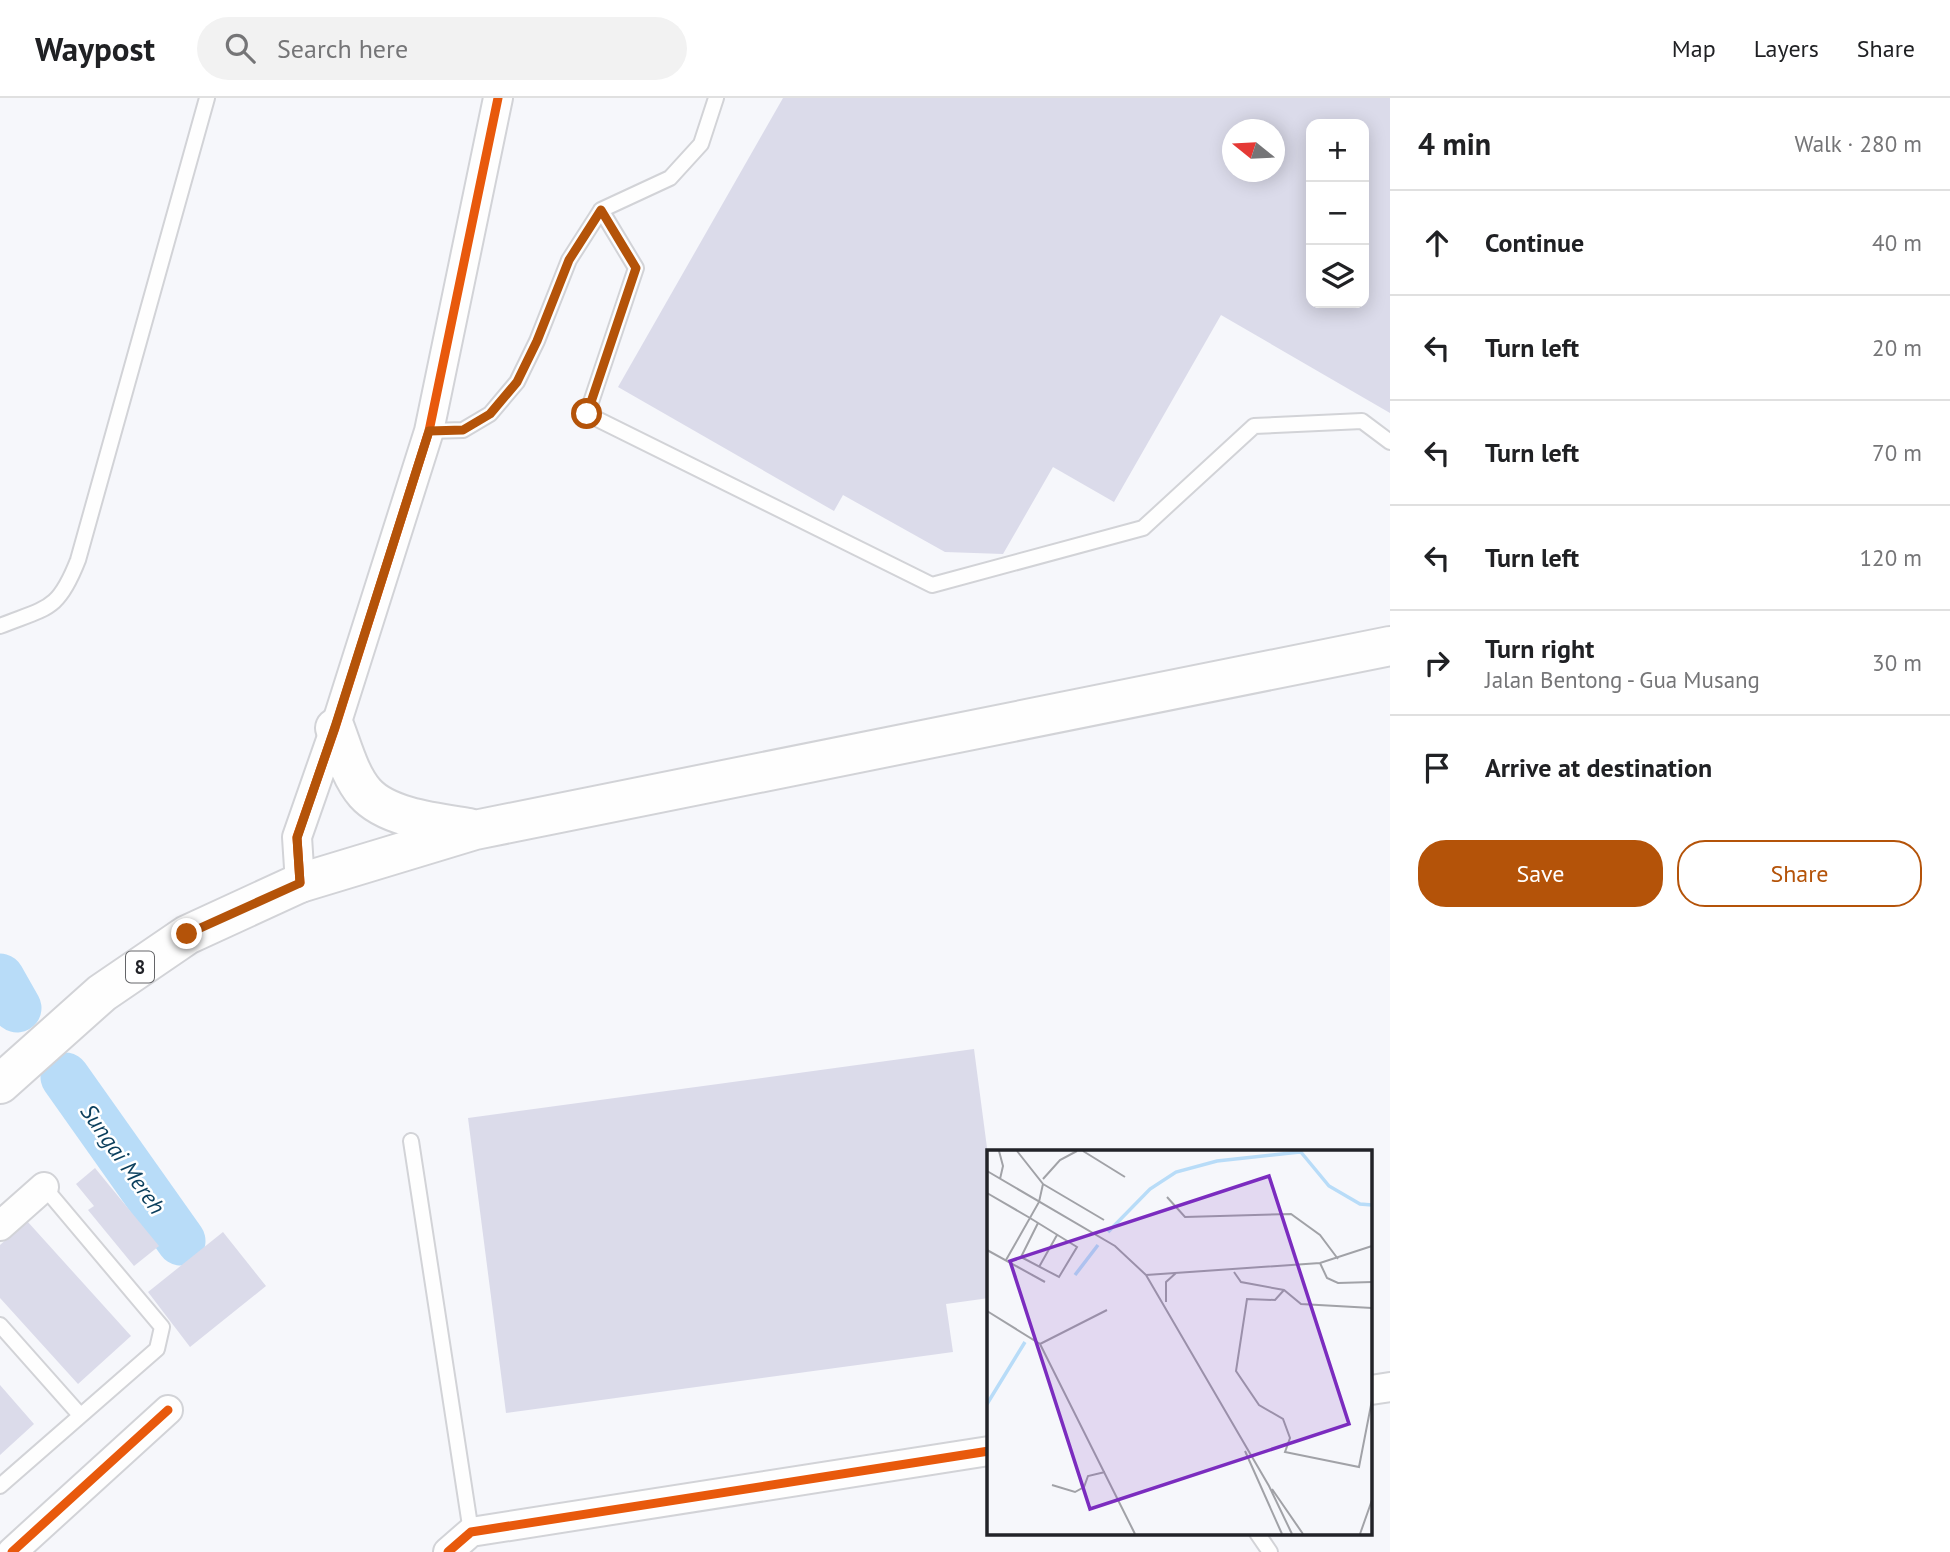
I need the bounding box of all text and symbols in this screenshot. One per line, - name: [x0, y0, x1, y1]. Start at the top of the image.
- search box: [197, 17, 687, 80]
- text: Waypost: [35, 27, 155, 70]
- icon: search: [221, 29, 259, 67]
- text: Search here: [277, 32, 408, 65]
- text: Map: [1672, 33, 1716, 64]
- text: Layers: [1754, 33, 1819, 64]
- text: Share: [1857, 33, 1915, 64]
- north arrow: [1222, 119, 1285, 182]
- map controls: [1306, 119, 1369, 308]
- button: +: [1306, 119, 1369, 182]
- text: 4 min: [1418, 124, 1491, 163]
- text: Walk · 280 m: [1795, 129, 1922, 158]
- button: −: [1306, 182, 1369, 245]
- icon: ahead: [1418, 224, 1456, 262]
- text: Continue: [1485, 226, 1584, 259]
- text: 40 m: [1872, 228, 1922, 257]
- button: layers: [1306, 245, 1369, 308]
- icon: left: [1418, 329, 1456, 367]
- text: Turn left: [1485, 331, 1579, 364]
- text: 20 m: [1872, 333, 1922, 362]
- route start: [571, 398, 602, 429]
- icon: left: [1418, 434, 1456, 472]
- text: Turn left: [1485, 436, 1579, 469]
- text: 70 m: [1872, 438, 1922, 467]
- icon: left: [1418, 539, 1456, 577]
- text: Turn left: [1485, 541, 1579, 574]
- text: 120 m: [1860, 543, 1922, 572]
- text: Turn right: [1485, 632, 1594, 665]
- icon: right: [1418, 644, 1456, 682]
- text: 30 m: [1872, 648, 1922, 677]
- text: Jalan Bentong - Gua Musang: [1485, 665, 1760, 694]
- icon: arrive: [1418, 749, 1456, 787]
- text: Arrive at destination: [1485, 751, 1712, 784]
- button: Save: [1418, 840, 1663, 907]
- button: Share: [1677, 840, 1922, 907]
- route end: [171, 918, 202, 949]
- road number: 8: [126, 952, 154, 982]
- water label: Sungai Mereh: [75, 1098, 172, 1220]
- inset map: [987, 1150, 1372, 1534]

